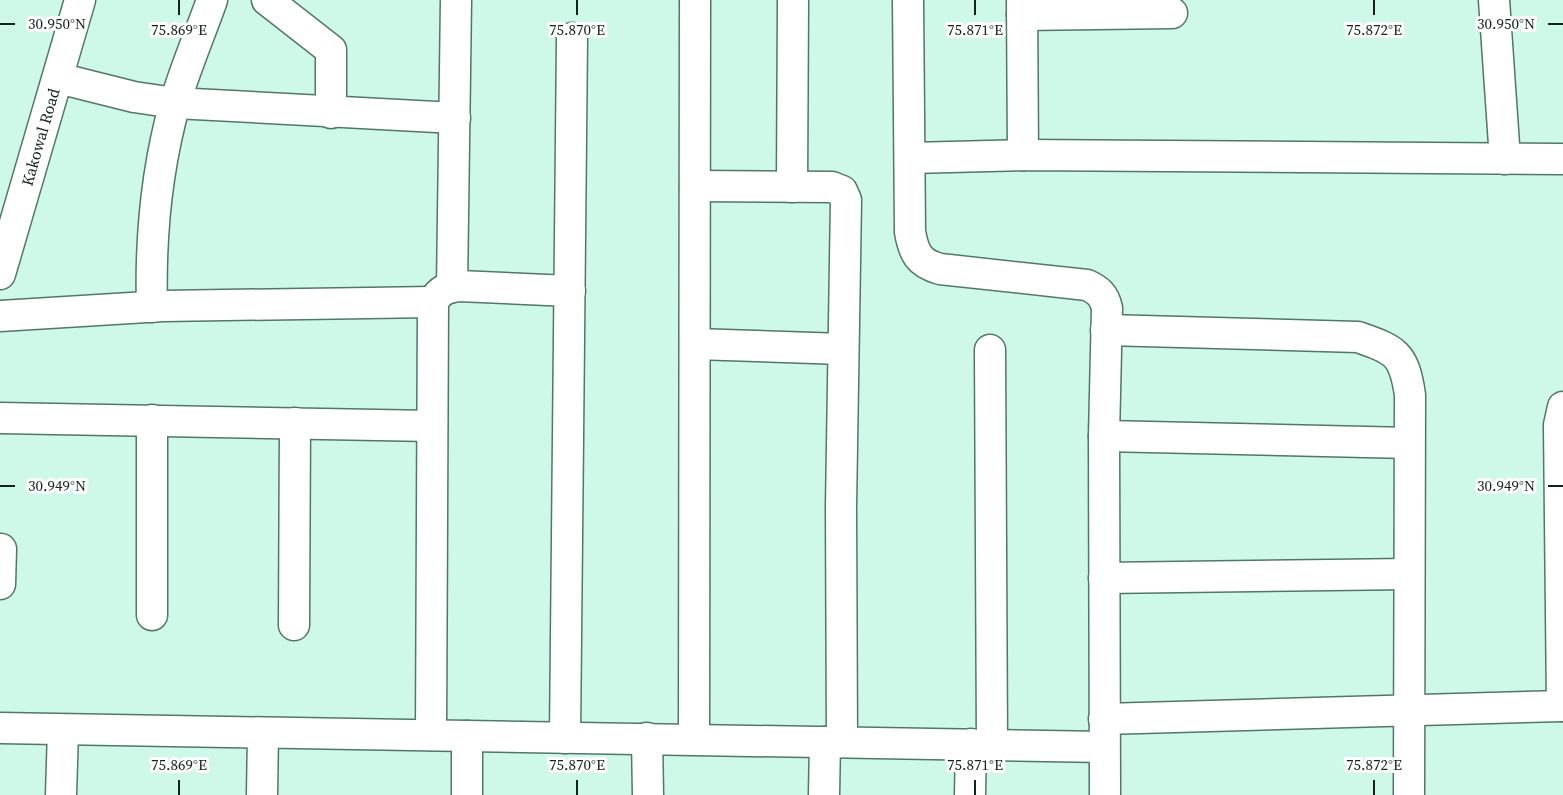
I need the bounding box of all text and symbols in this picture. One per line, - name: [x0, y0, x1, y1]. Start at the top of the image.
- text: 30.950°N: [28, 13, 86, 34]
- text: 30.950°N: [1477, 13, 1535, 34]
- text: 75.869°E: [151, 19, 207, 40]
- text: 75.870°E: [549, 19, 605, 40]
- text: 75.871°E: [947, 19, 1003, 40]
- text: 75.872°E: [1346, 19, 1402, 40]
- street label: Kakowal Road: [16, 86, 64, 188]
- text: 30.949°N: [28, 475, 86, 496]
- text: 30.949°N: [1477, 475, 1535, 496]
- text: 75.869°E: [151, 754, 207, 775]
- text: 75.870°E: [549, 754, 605, 775]
- text: 75.871°E: [947, 754, 1003, 775]
- text: 75.872°E: [1346, 754, 1402, 775]

